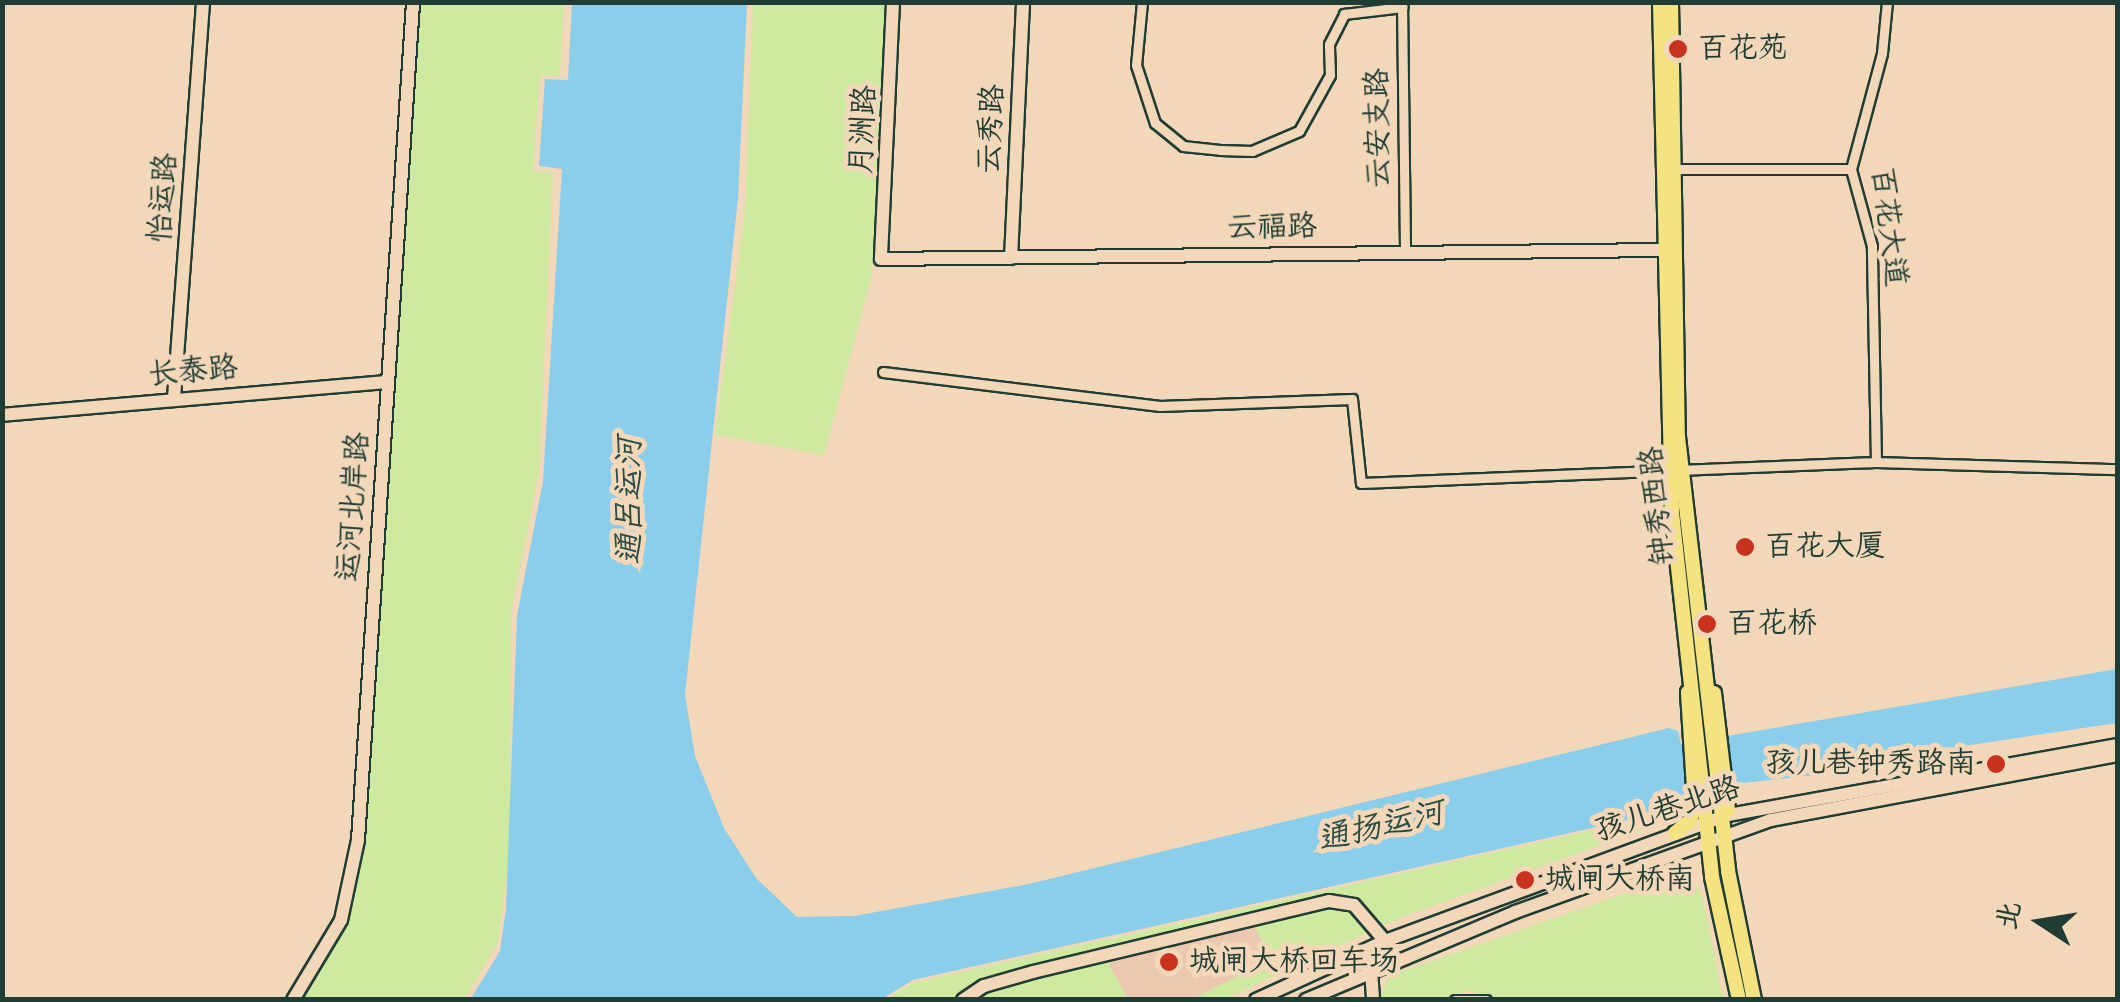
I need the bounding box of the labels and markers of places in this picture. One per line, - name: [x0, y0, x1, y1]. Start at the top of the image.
- place label: 百花苑: [1698, 31, 1788, 67]
- marker: 百花苑: [1667, 38, 1689, 60]
- place label: 百花大厦: [1765, 529, 1885, 565]
- marker: 百花大厦: [1734, 536, 1756, 558]
- place label: 百花桥: [1727, 606, 1817, 642]
- marker: 百花桥: [1696, 613, 1718, 635]
- place label: 孩儿巷钟秀路南: [1766, 746, 1976, 782]
- marker: 孩儿巷钟秀路南: [1985, 753, 2007, 775]
- place label: 城闸大桥南: [1545, 862, 1695, 898]
- marker: 城闸大桥南: [1514, 869, 1536, 891]
- place label: 城闸大桥回车场: [1189, 944, 1399, 980]
- marker: 城闸大桥回车场: [1158, 951, 1180, 973]

